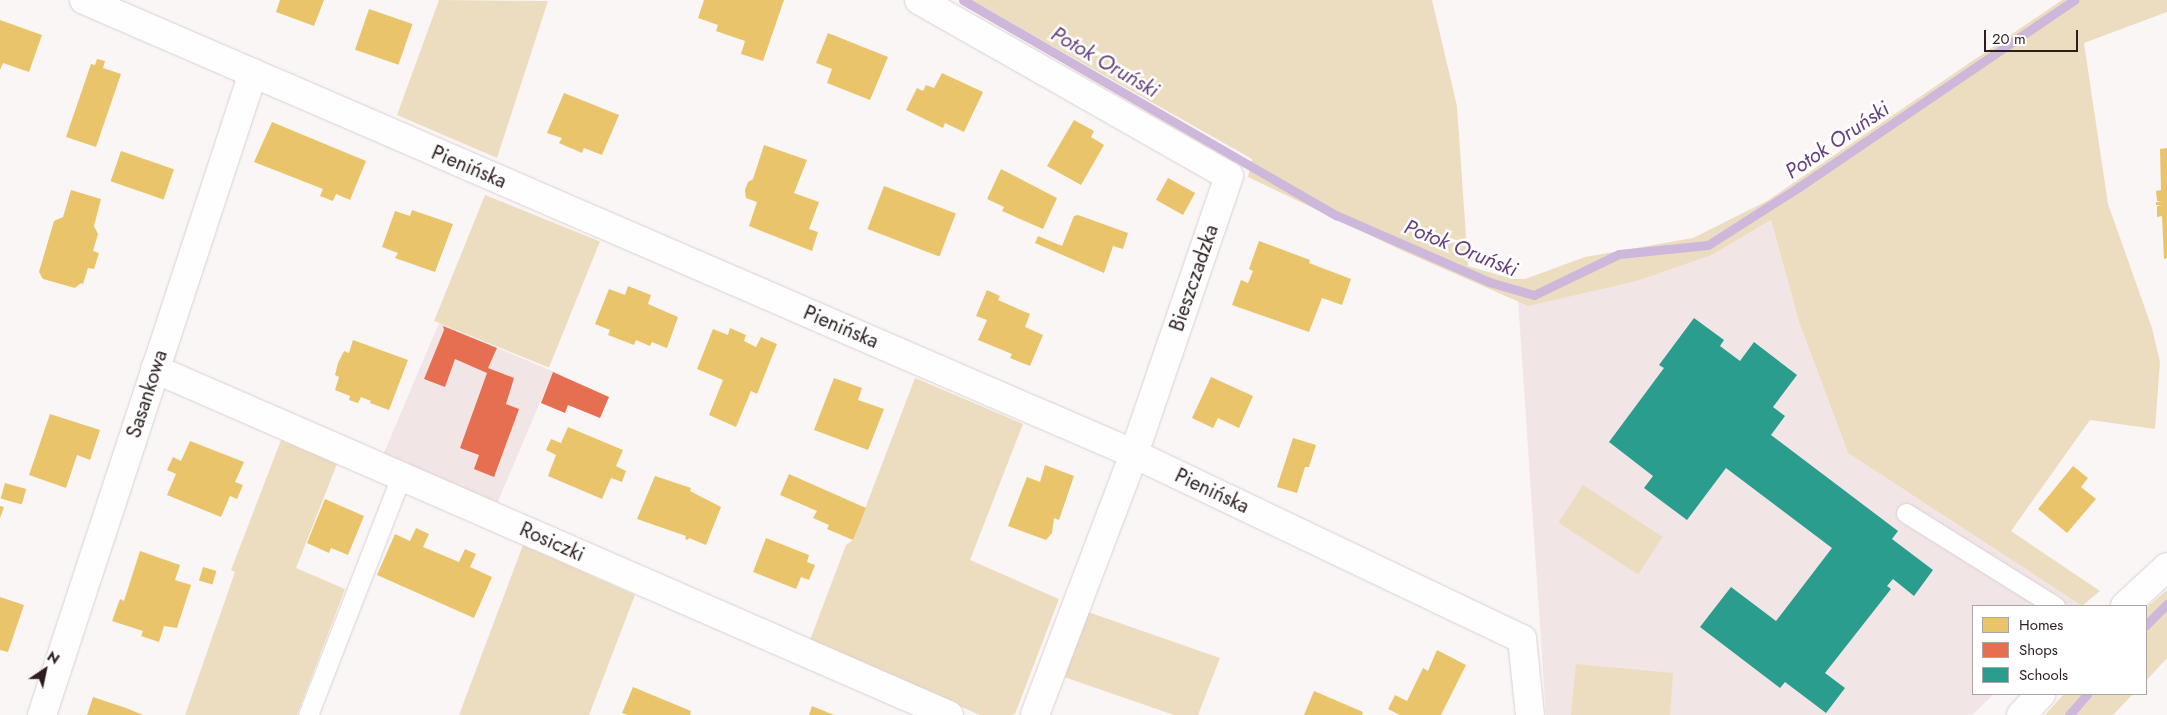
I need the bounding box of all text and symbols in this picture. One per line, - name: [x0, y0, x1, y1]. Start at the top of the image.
- scale bar: [1987, 20, 2081, 52]
- water label: Potok Oruński: [1047, 21, 1163, 103]
- text: 20 m: [1992, 28, 2026, 50]
- water label: Potok Oruński: [1780, 96, 1894, 184]
- street label: Pienińska: [428, 140, 510, 194]
- water label: Potok Oruński: [1401, 214, 1521, 282]
- street label: Bieszczadzka: [1165, 222, 1223, 334]
- street label: Pienińska: [800, 300, 882, 354]
- street label: Sasankowa: [122, 347, 172, 441]
- street label: Pienińska: [1171, 463, 1253, 519]
- street label: Rosiczki: [516, 517, 588, 567]
- legend: [1972, 605, 2147, 695]
- text: Homes: [2019, 614, 2063, 636]
- text: Shops: [2019, 639, 2058, 661]
- north arrow: [20, 645, 70, 695]
- text: N: [43, 646, 64, 669]
- text: Schools: [2019, 664, 2068, 686]

